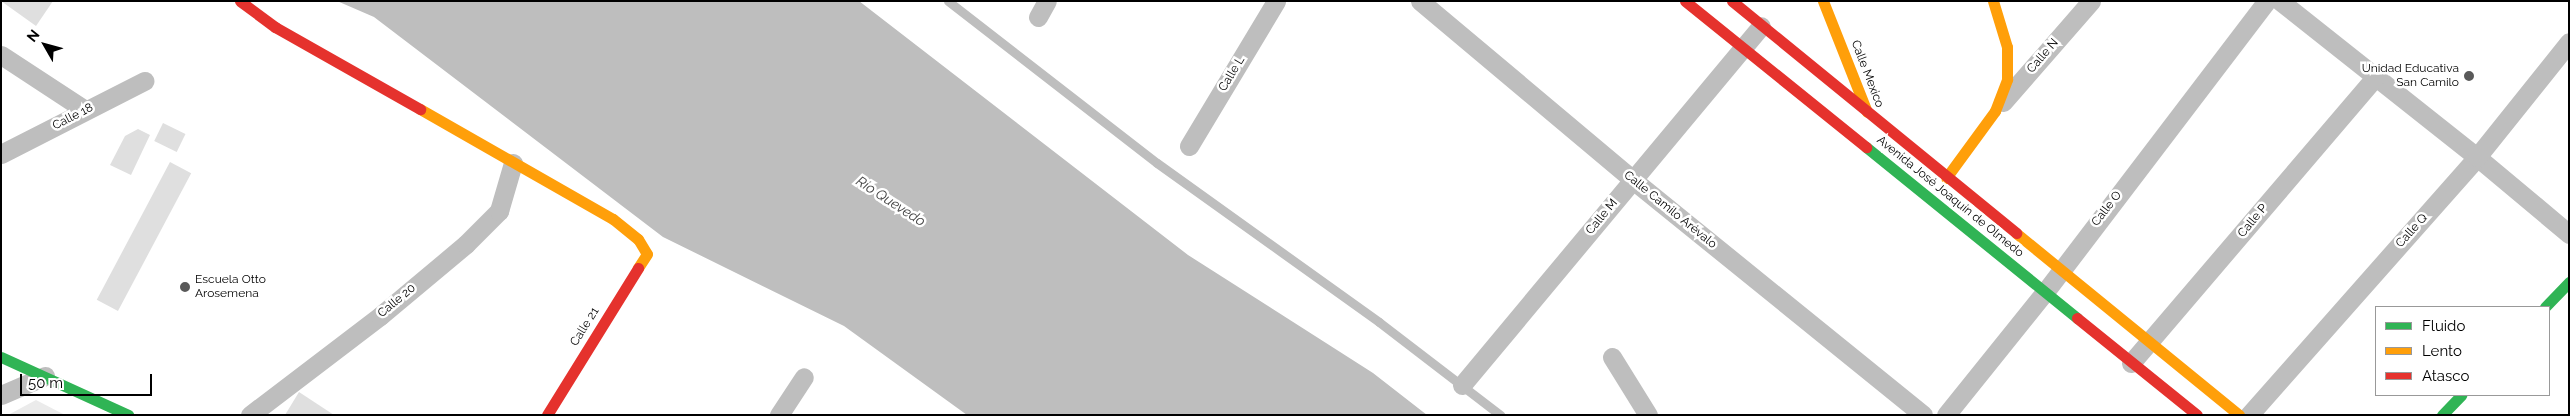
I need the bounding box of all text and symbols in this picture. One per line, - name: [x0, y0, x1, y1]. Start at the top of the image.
- north arrow: [20, 20, 70, 70]
- text: N: [24, 27, 43, 45]
- street label: Calle N: [2024, 36, 2062, 76]
- street label: Calle Mexico: [1848, 38, 1886, 110]
- street label: Calle L: [1216, 54, 1248, 94]
- place label: Unidad Educativa San Camilo: [2362, 62, 2459, 90]
- marker: Unidad Educativa San Camilo: [2463, 70, 2475, 82]
- street label: Calle 18: [50, 101, 96, 133]
- street label: Avenida José Joaquín de Olmedo: [1873, 133, 2027, 261]
- street label: Calle Camilo Arévalo: [1621, 168, 1719, 252]
- water label: Río Quevedo: [853, 172, 929, 230]
- street label: Calle O: [2089, 189, 2125, 229]
- street label: Calle M: [1583, 196, 1621, 238]
- street label: Calle P: [2235, 201, 2271, 241]
- street label: Calle Q: [2393, 211, 2431, 251]
- place label: Escuela Otto Arosemena: [195, 273, 266, 301]
- marker: Escuela Otto Arosemena: [179, 281, 191, 293]
- street label: Calle 20: [375, 281, 419, 321]
- street label: Calle 21: [568, 305, 602, 349]
- legend: [2375, 306, 2550, 396]
- text: Fluido: [2422, 317, 2465, 335]
- text: Lento: [2422, 342, 2462, 360]
- scale bar: [22, 364, 155, 396]
- text: Atasco: [2422, 367, 2469, 385]
- text: 50 m: [28, 374, 63, 392]

